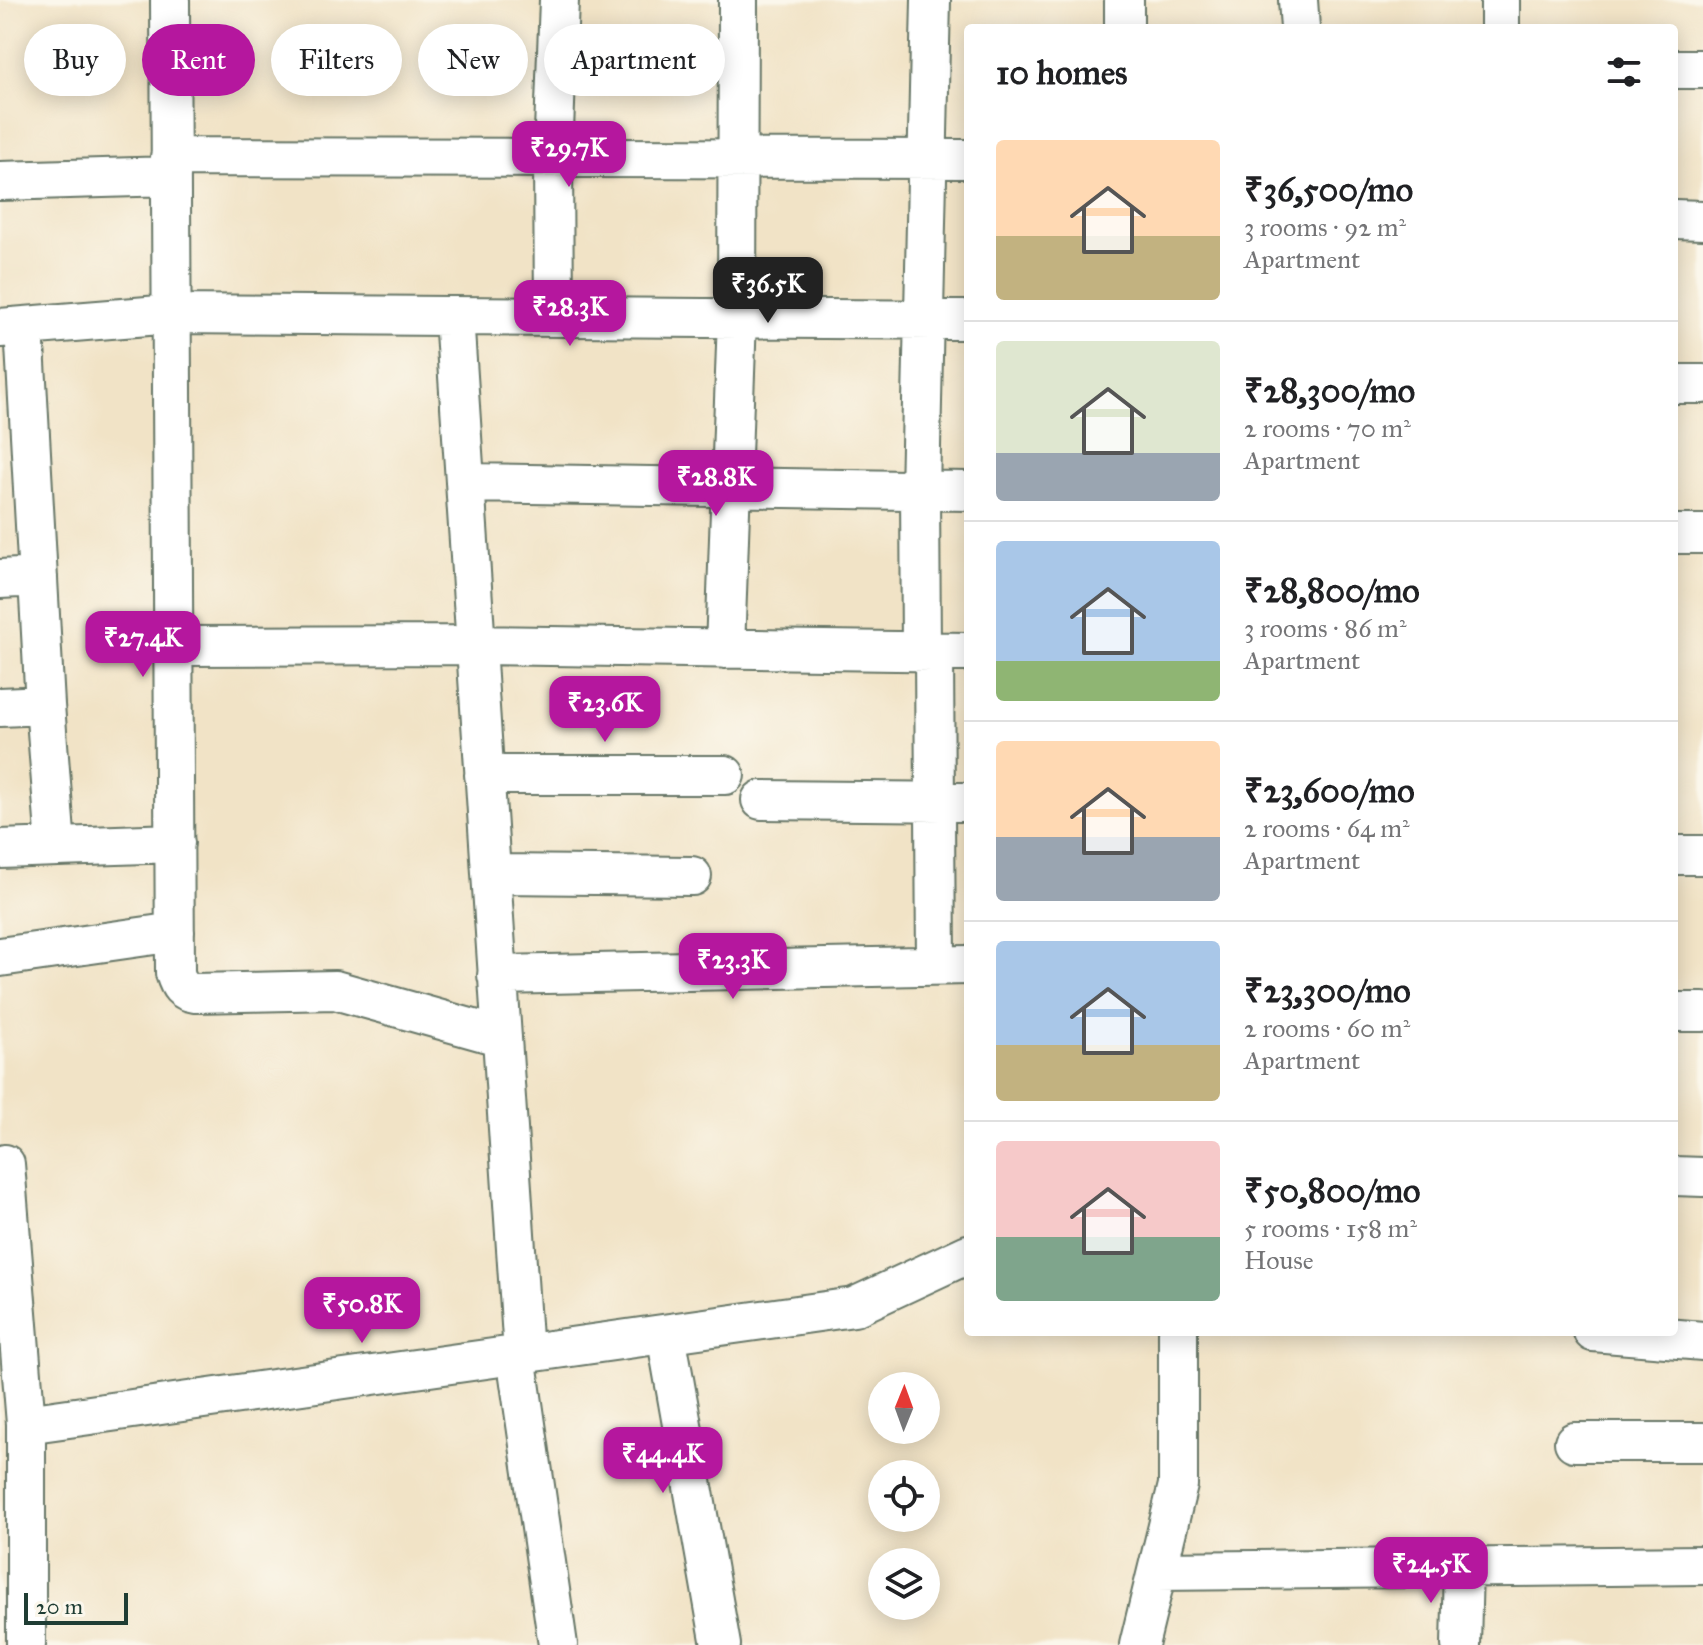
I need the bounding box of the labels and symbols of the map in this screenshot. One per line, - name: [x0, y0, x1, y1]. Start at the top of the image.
- pin: ₹29.7K: [504, 121, 634, 189]
- pin: ₹36.5K: [703, 257, 833, 325]
- pin: ₹28.3K: [505, 280, 635, 348]
- pin: ₹28.8K: [651, 450, 781, 518]
- pin: ₹27.4K: [78, 611, 208, 679]
- pin: ₹23.6K: [540, 676, 670, 744]
- pin: ₹23.3K: [668, 933, 798, 1001]
- pin: ₹50.8K: [297, 1277, 427, 1345]
- north arrow: [868, 1372, 940, 1444]
- pin: ₹44.4K: [598, 1427, 728, 1495]
- pin: ₹24.5K: [1366, 1537, 1496, 1605]
- scale bar: [24, 1589, 128, 1625]

